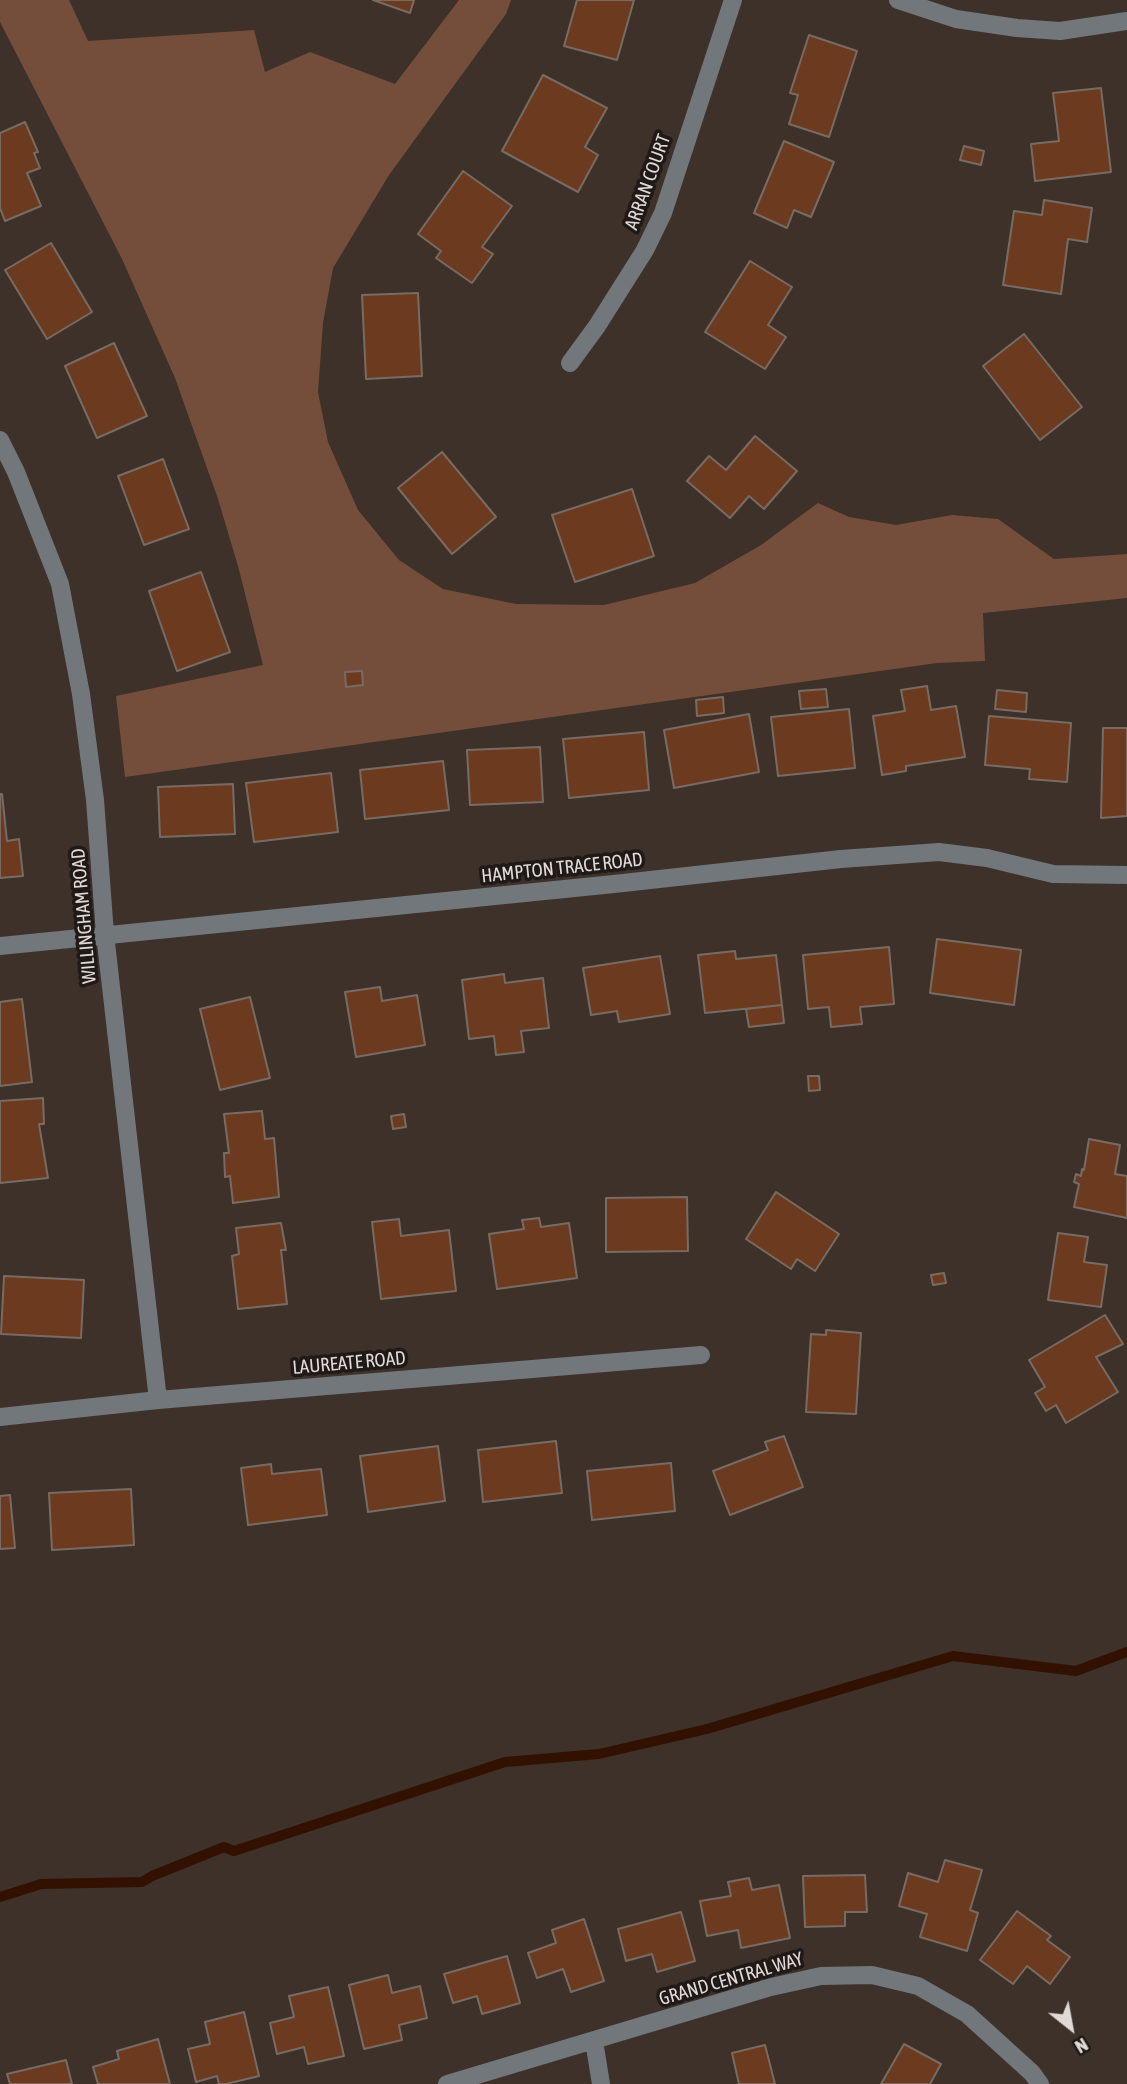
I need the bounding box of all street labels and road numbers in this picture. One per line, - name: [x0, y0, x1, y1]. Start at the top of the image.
- street label: ARRAN COURT: [620, 131, 676, 233]
- street label: WILLINGHAM ROAD: [67, 848, 101, 984]
- street label: HAMPTON TRACE ROAD: [480, 848, 644, 888]
- street label: LAUREATE ROAD: [292, 1347, 406, 1379]
- street label: GRAND CENTRAL WAY: [656, 1948, 806, 2010]

